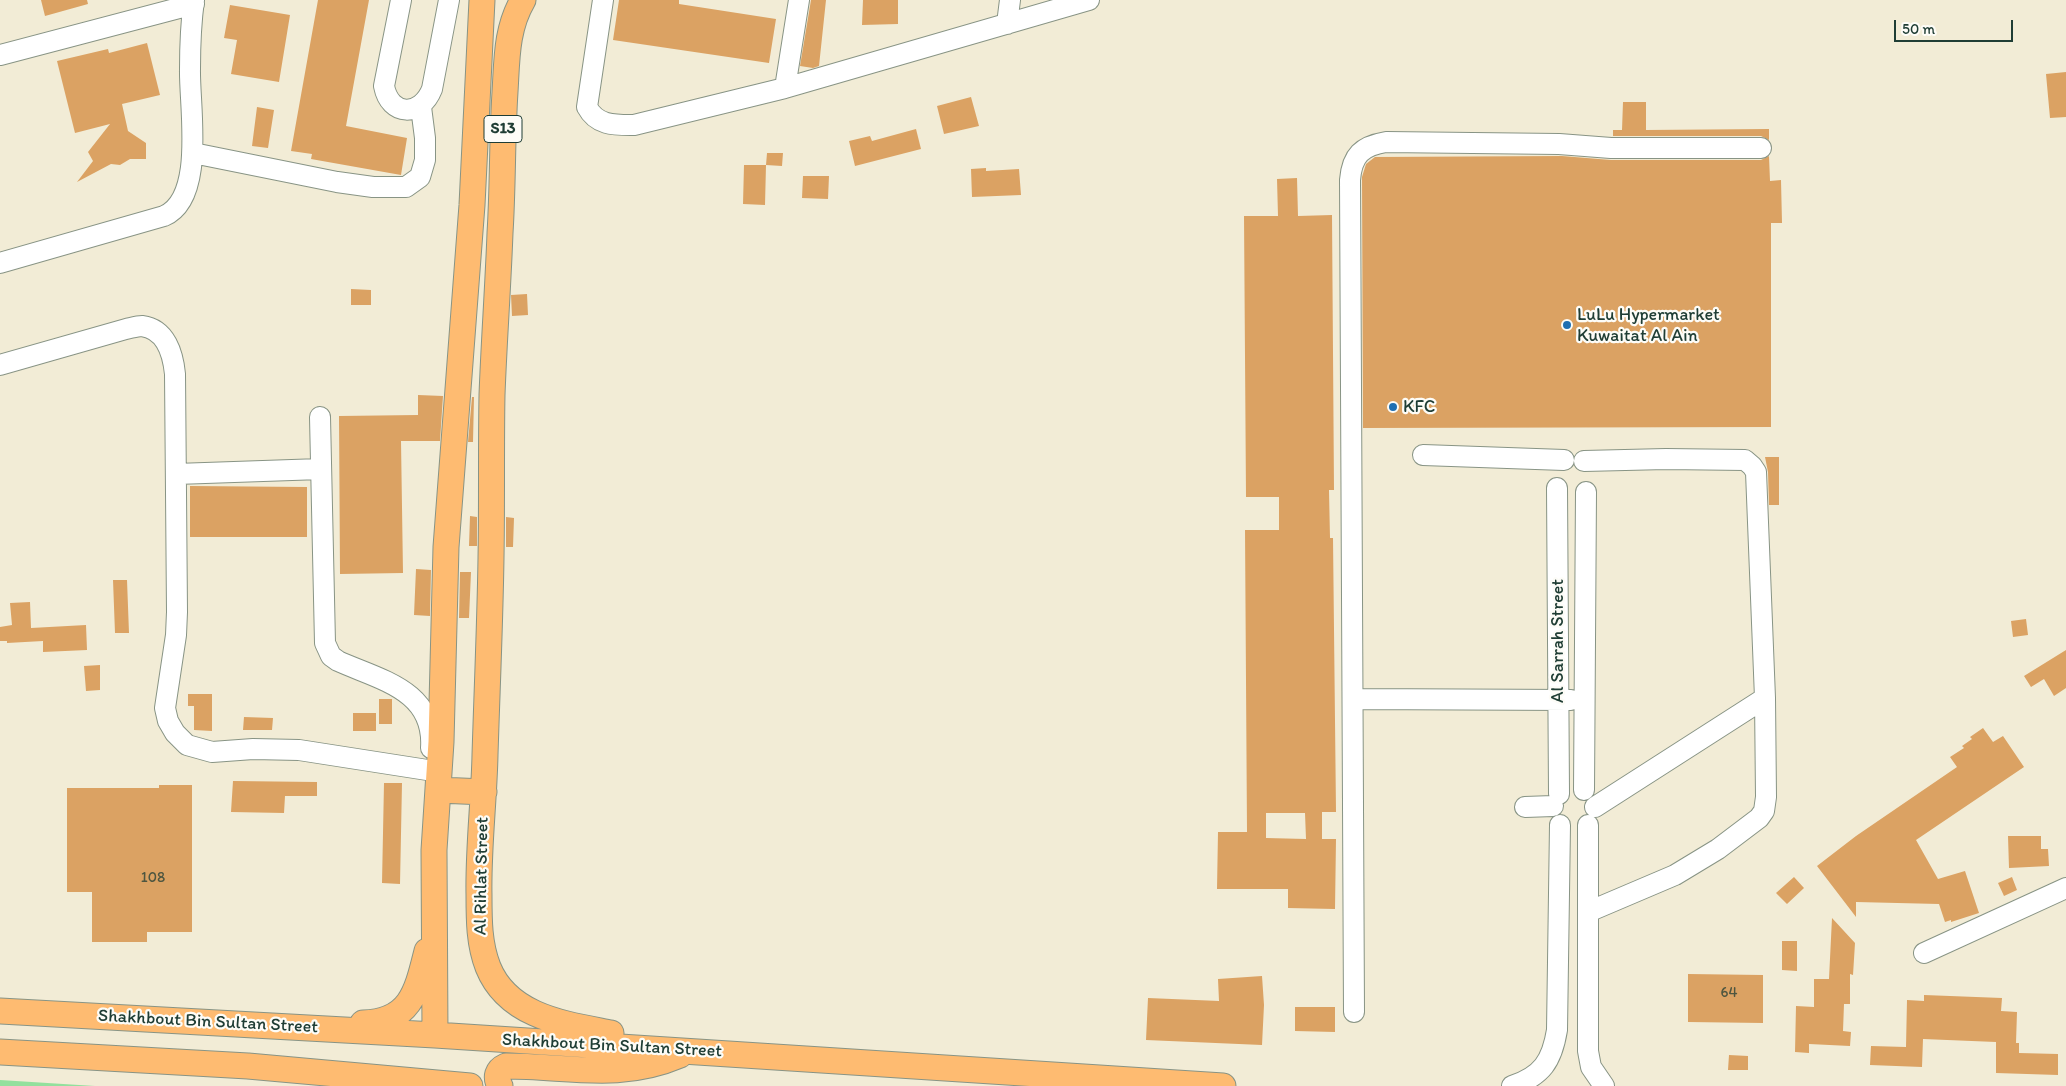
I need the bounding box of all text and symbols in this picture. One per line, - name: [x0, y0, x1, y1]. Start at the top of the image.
- scale bar: [1896, 10, 2015, 42]
- text: 50 m: [1902, 20, 1935, 38]
- road number: S13: [484, 116, 522, 142]
- place label: LuLu Hypermarket Kuwaitat Al Ain: [1577, 304, 1720, 346]
- marker: LuLu Hypermarket Kuwaitat Al Ain: [1561, 319, 1573, 331]
- place label: KFC: [1403, 396, 1435, 418]
- marker: KFC: [1387, 401, 1399, 413]
- street label: Al Sarrah Street: [1547, 579, 1569, 703]
- street label: Al Rihlat Street: [470, 817, 494, 935]
- house number: 108: [141, 869, 165, 887]
- house number: 64: [1721, 984, 1737, 1002]
- street label: Shakhbout Bin Sultan Street: [97, 1005, 319, 1039]
- street label: Shakhbout Bin Sultan Street: [501, 1029, 723, 1063]

